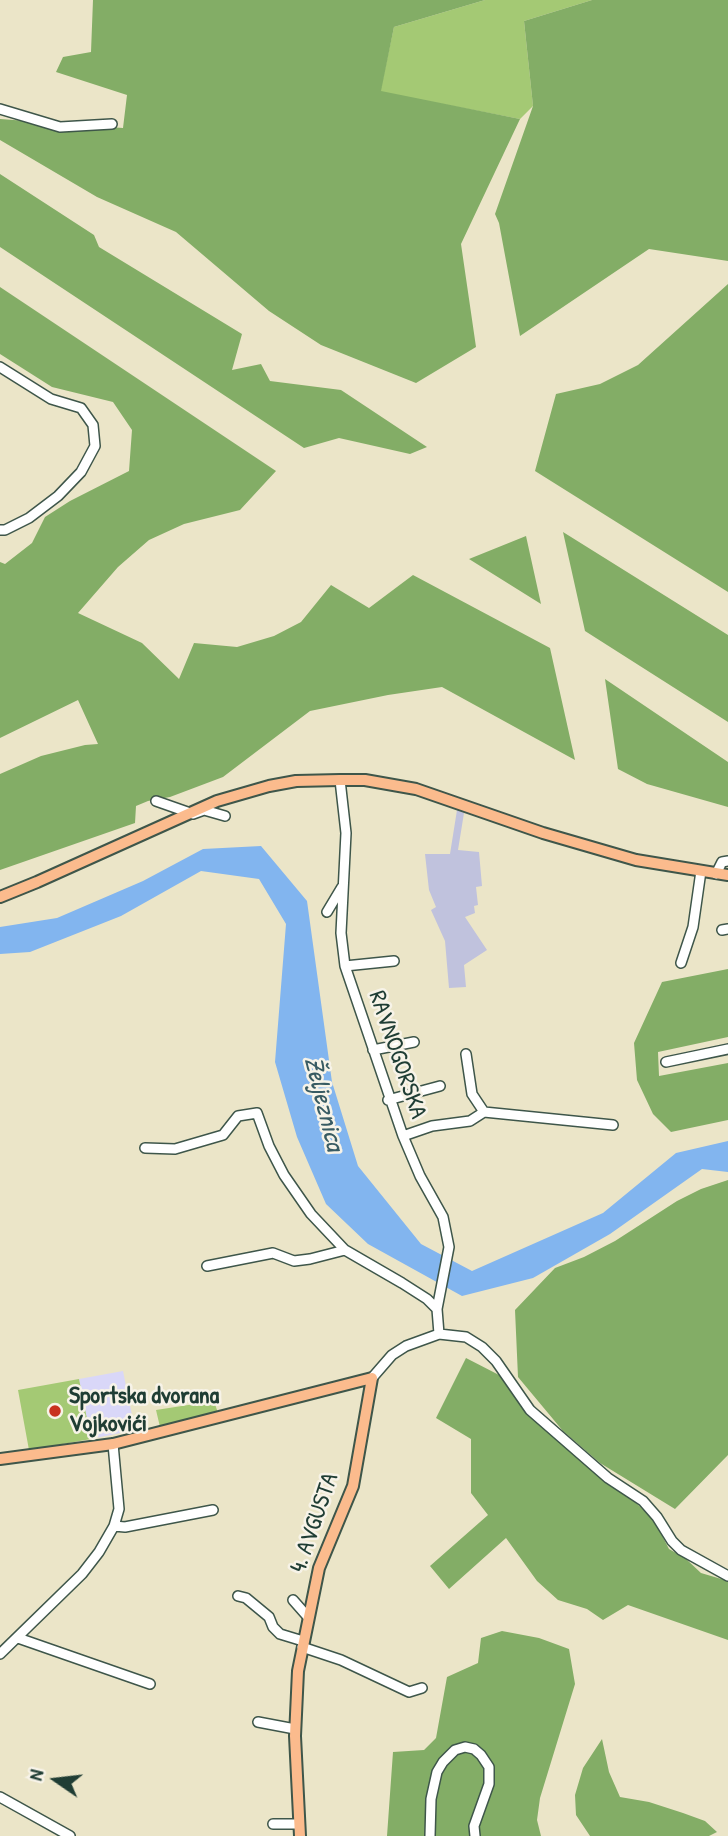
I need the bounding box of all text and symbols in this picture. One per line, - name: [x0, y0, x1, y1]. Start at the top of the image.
- street label: RAVNOGORSKA: [362, 987, 432, 1123]
- water label: Željeznica: [296, 1054, 350, 1154]
- place label: Sportska dvorana Vojkovići: [69, 1383, 219, 1439]
- marker: Sportska dvorana Vojkovići: [47, 1403, 63, 1419]
- street label: 4. AVGUSTA: [285, 1469, 345, 1577]
- north arrow: [21, 1745, 91, 1815]
- text: N: [22, 1767, 49, 1783]

